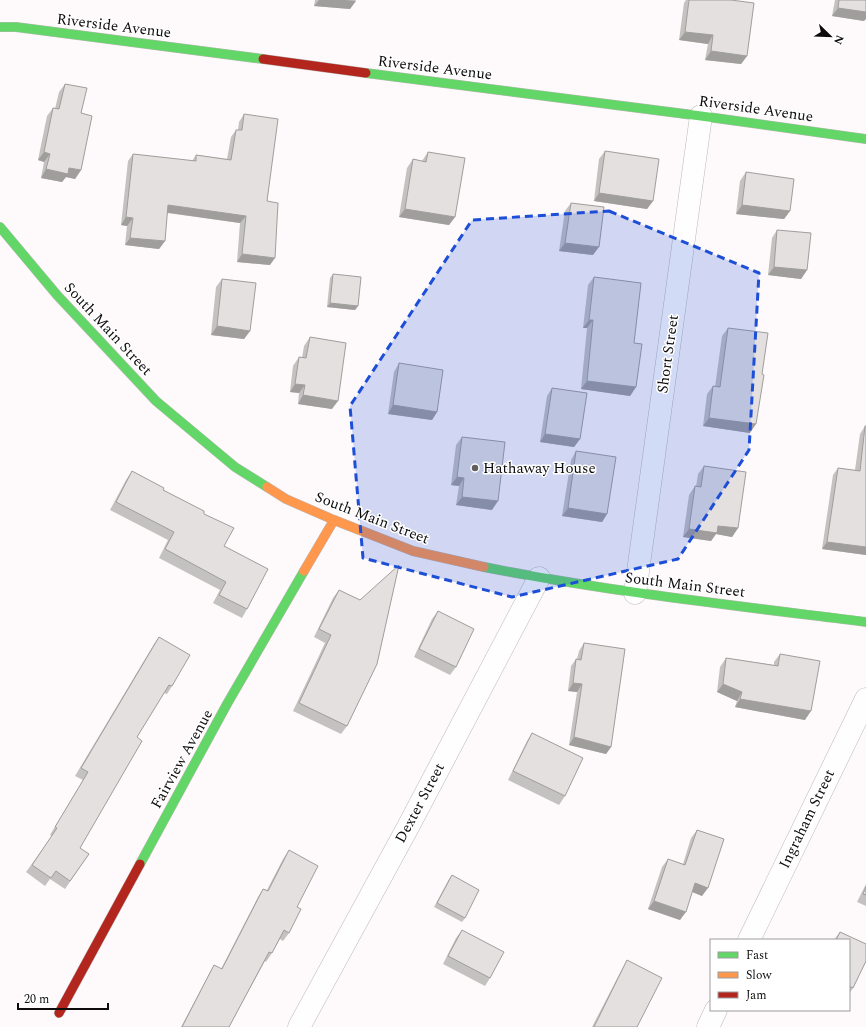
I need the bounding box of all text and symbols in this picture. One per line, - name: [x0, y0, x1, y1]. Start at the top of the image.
- street label: Riverside Avenue: [55, 8, 173, 44]
- north arrow: [810, 16, 850, 56]
- text: N: [829, 32, 848, 47]
- street label: Riverside Avenue: [376, 50, 494, 86]
- street label: Riverside Avenue: [697, 90, 815, 128]
- street label: South Main Street: [58, 277, 158, 381]
- street label: Short Street: [651, 313, 685, 395]
- place label: Hathaway House: [483, 457, 596, 480]
- marker: Hathaway House: [470, 463, 480, 473]
- street label: South Main Street: [311, 486, 433, 550]
- street label: South Main Street: [624, 566, 746, 604]
- street label: Fairview Avenue: [145, 705, 219, 813]
- street label: Dexter Street: [389, 759, 451, 847]
- street label: Ingraham Street: [773, 765, 841, 873]
- legend: [710, 939, 850, 1011]
- text: Fast: [746, 946, 768, 965]
- text: Slow: [746, 966, 772, 985]
- scale bar: [18, 985, 108, 1011]
- text: Jam: [746, 986, 767, 1005]
- text: 20 m: [24, 990, 49, 1009]

